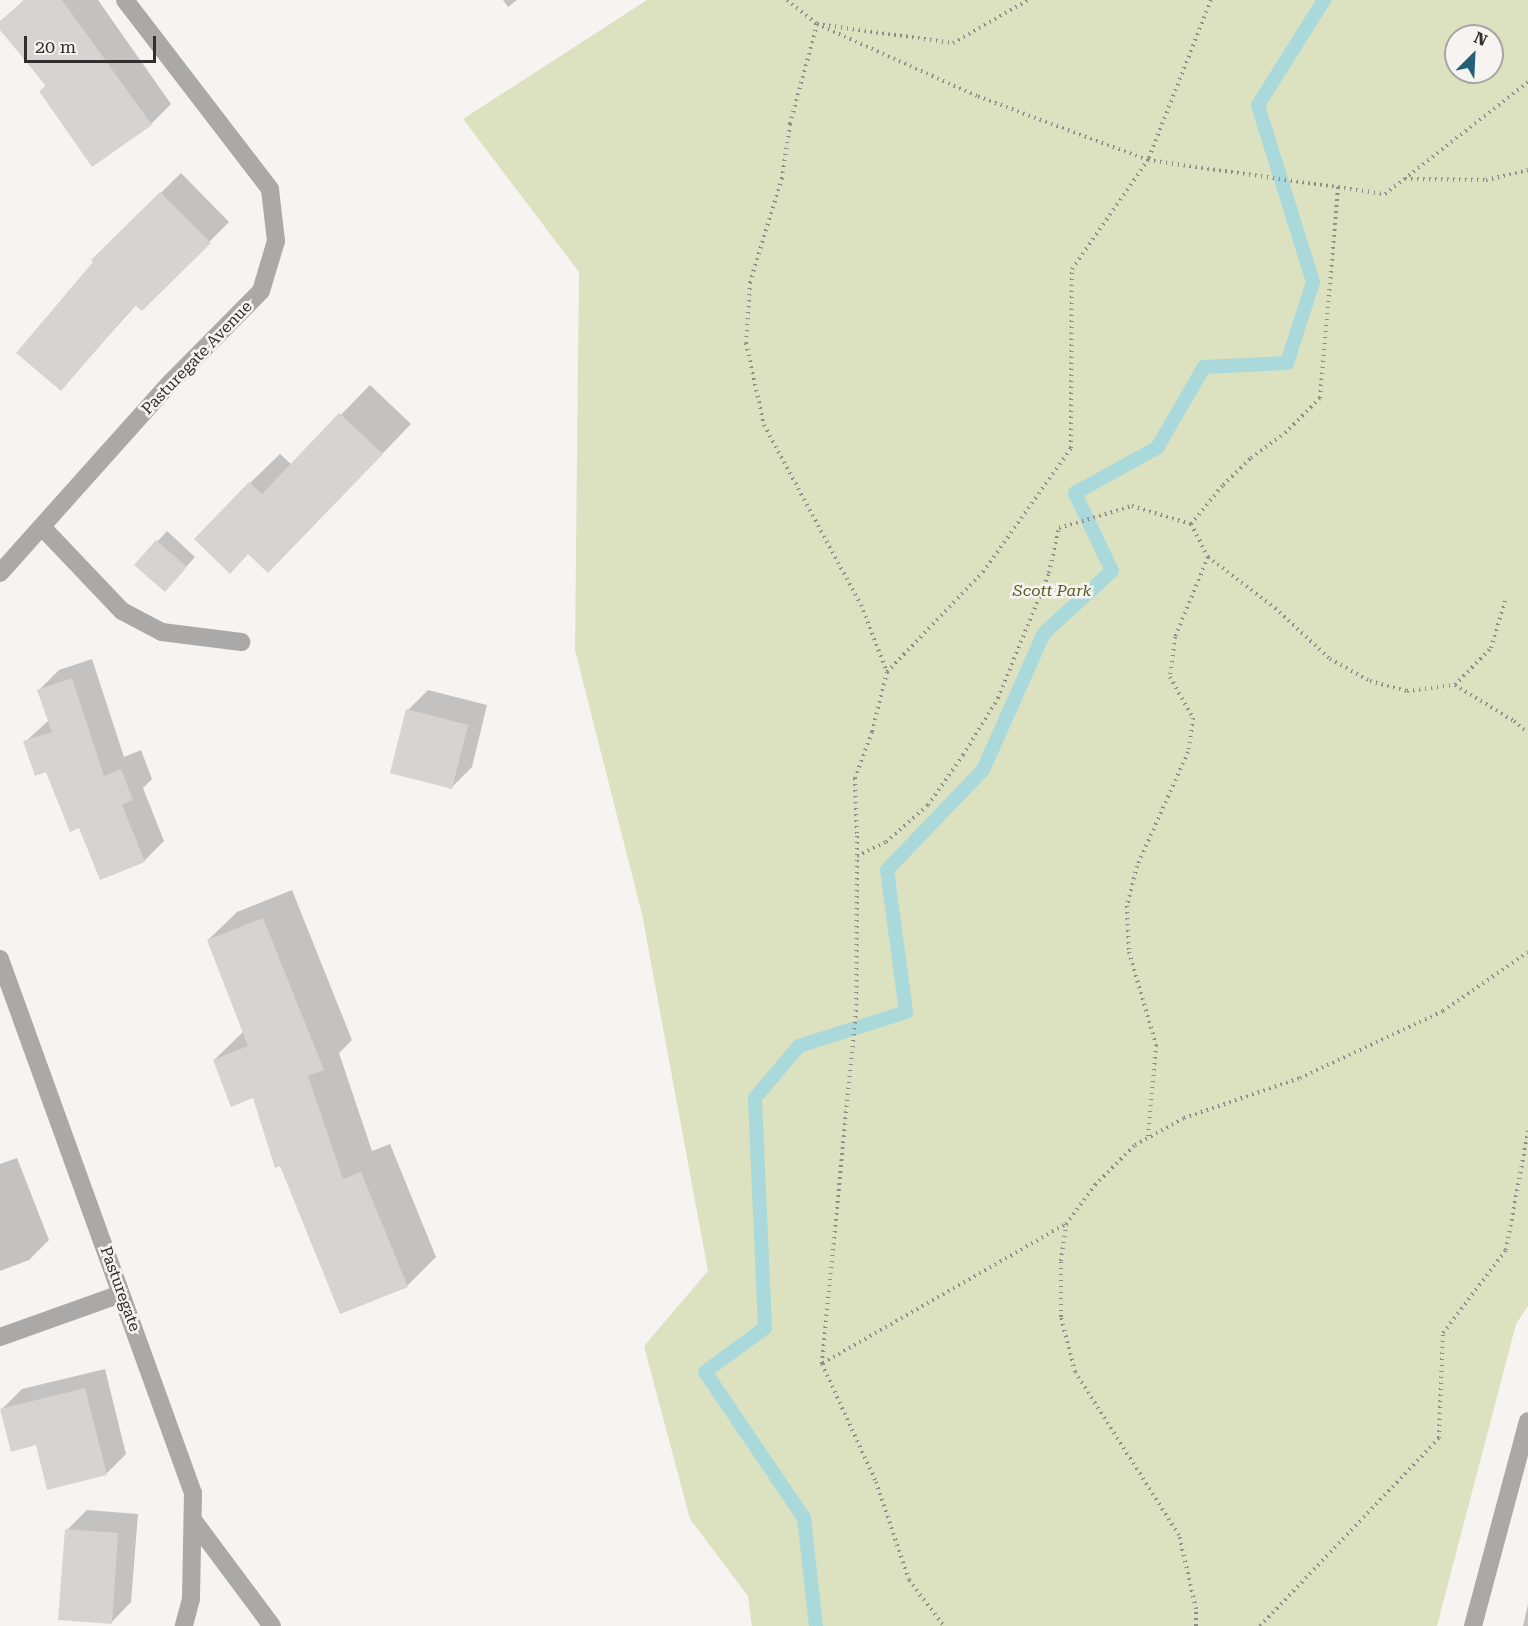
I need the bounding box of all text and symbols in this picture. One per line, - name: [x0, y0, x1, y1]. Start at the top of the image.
- scale bar: [27, 24, 159, 62]
- north arrow: [1444, 24, 1504, 84]
- text: N: [1471, 28, 1490, 50]
- text: 20 m: [35, 36, 76, 57]
- street label: Pasturegate Avenue: [138, 297, 256, 419]
- park label: Scott Park: [1013, 581, 1091, 601]
- street label: Pasturegate: [96, 1244, 144, 1334]

